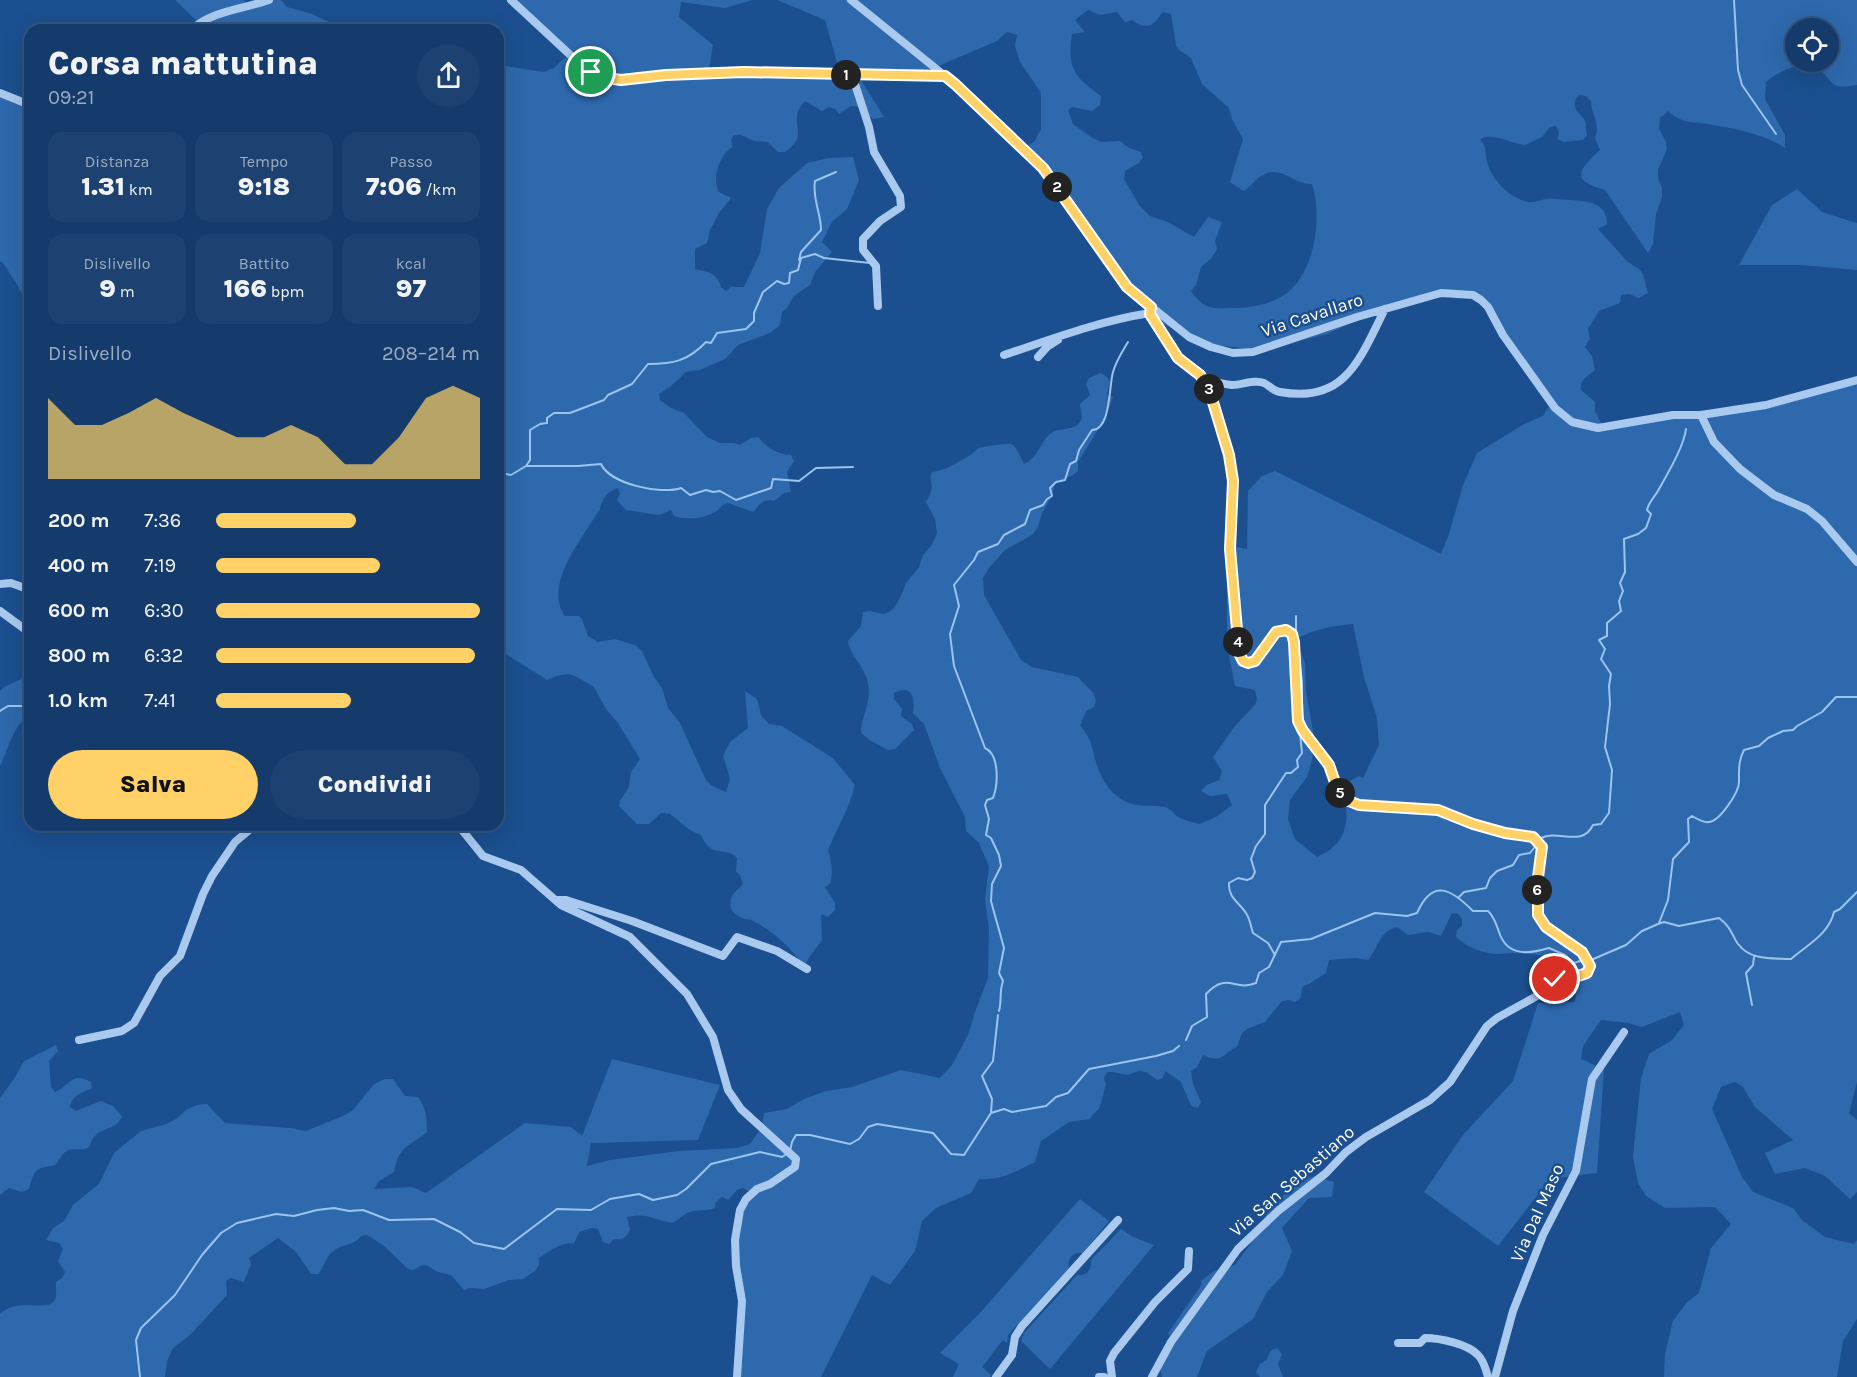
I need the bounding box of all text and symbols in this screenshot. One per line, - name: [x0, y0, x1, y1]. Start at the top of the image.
- map controls: [1785, 18, 1839, 72]
- button: locate: [1785, 18, 1839, 72]
- text: Corsa mattutina: [48, 44, 318, 82]
- button: share: [417, 44, 480, 107]
- pin: [565, 46, 616, 97]
- icon: arrive: [574, 55, 607, 88]
- pin: 1: [831, 60, 861, 90]
- text: 1: [843, 65, 849, 84]
- text: 09:21: [48, 86, 94, 109]
- text: Distanza: [85, 152, 149, 171]
- text: Tempo: [240, 152, 288, 171]
- text: Passo: [389, 152, 433, 171]
- text: 1.31: [81, 171, 125, 202]
- text: 9:18: [238, 171, 290, 202]
- text: 7:06: [366, 171, 422, 202]
- pin: 2: [1042, 172, 1072, 202]
- text: 2: [1052, 177, 1062, 196]
- text: km: [125, 180, 153, 199]
- text: /km: [422, 180, 456, 199]
- text: Dislivello: [84, 254, 150, 273]
- text: Battito: [239, 254, 289, 273]
- text: kcal: [396, 254, 426, 273]
- text: 9: [99, 273, 116, 304]
- text: 166: [223, 273, 267, 304]
- text: 97: [396, 273, 426, 304]
- text: m: [116, 282, 135, 301]
- text: bpm: [267, 282, 305, 301]
- street label: Via Cavallaro: [1258, 288, 1366, 342]
- text: Dislivello: [48, 342, 132, 365]
- text: 208–214 m: [382, 342, 480, 365]
- pin: 3: [1194, 374, 1224, 404]
- text: 3: [1204, 379, 1214, 398]
- text: 200 m: [48, 509, 109, 532]
- text: 7:36: [144, 509, 181, 532]
- text: 400 m: [48, 554, 109, 577]
- text: 7:19: [144, 554, 176, 577]
- text: 600 m: [48, 599, 109, 622]
- text: 6:30: [144, 599, 184, 622]
- pin: 4: [1223, 627, 1253, 657]
- text: 4: [1233, 632, 1243, 651]
- text: 800 m: [48, 644, 110, 667]
- text: 6:32: [144, 644, 183, 667]
- text: 1.0 km: [48, 689, 108, 712]
- text: 7:41: [144, 689, 176, 712]
- button: Salva: [48, 750, 258, 819]
- button: Condividi: [270, 750, 480, 819]
- pin: 5: [1325, 778, 1355, 808]
- text: 5: [1335, 783, 1345, 802]
- pin: 6: [1522, 875, 1552, 905]
- text: 6: [1532, 880, 1542, 899]
- pin: [1529, 953, 1580, 1004]
- icon: check: [1538, 962, 1571, 995]
- street label: Via San Sebastiano: [1225, 1121, 1359, 1241]
- street label: Via Dal Maso: [1506, 1160, 1568, 1266]

